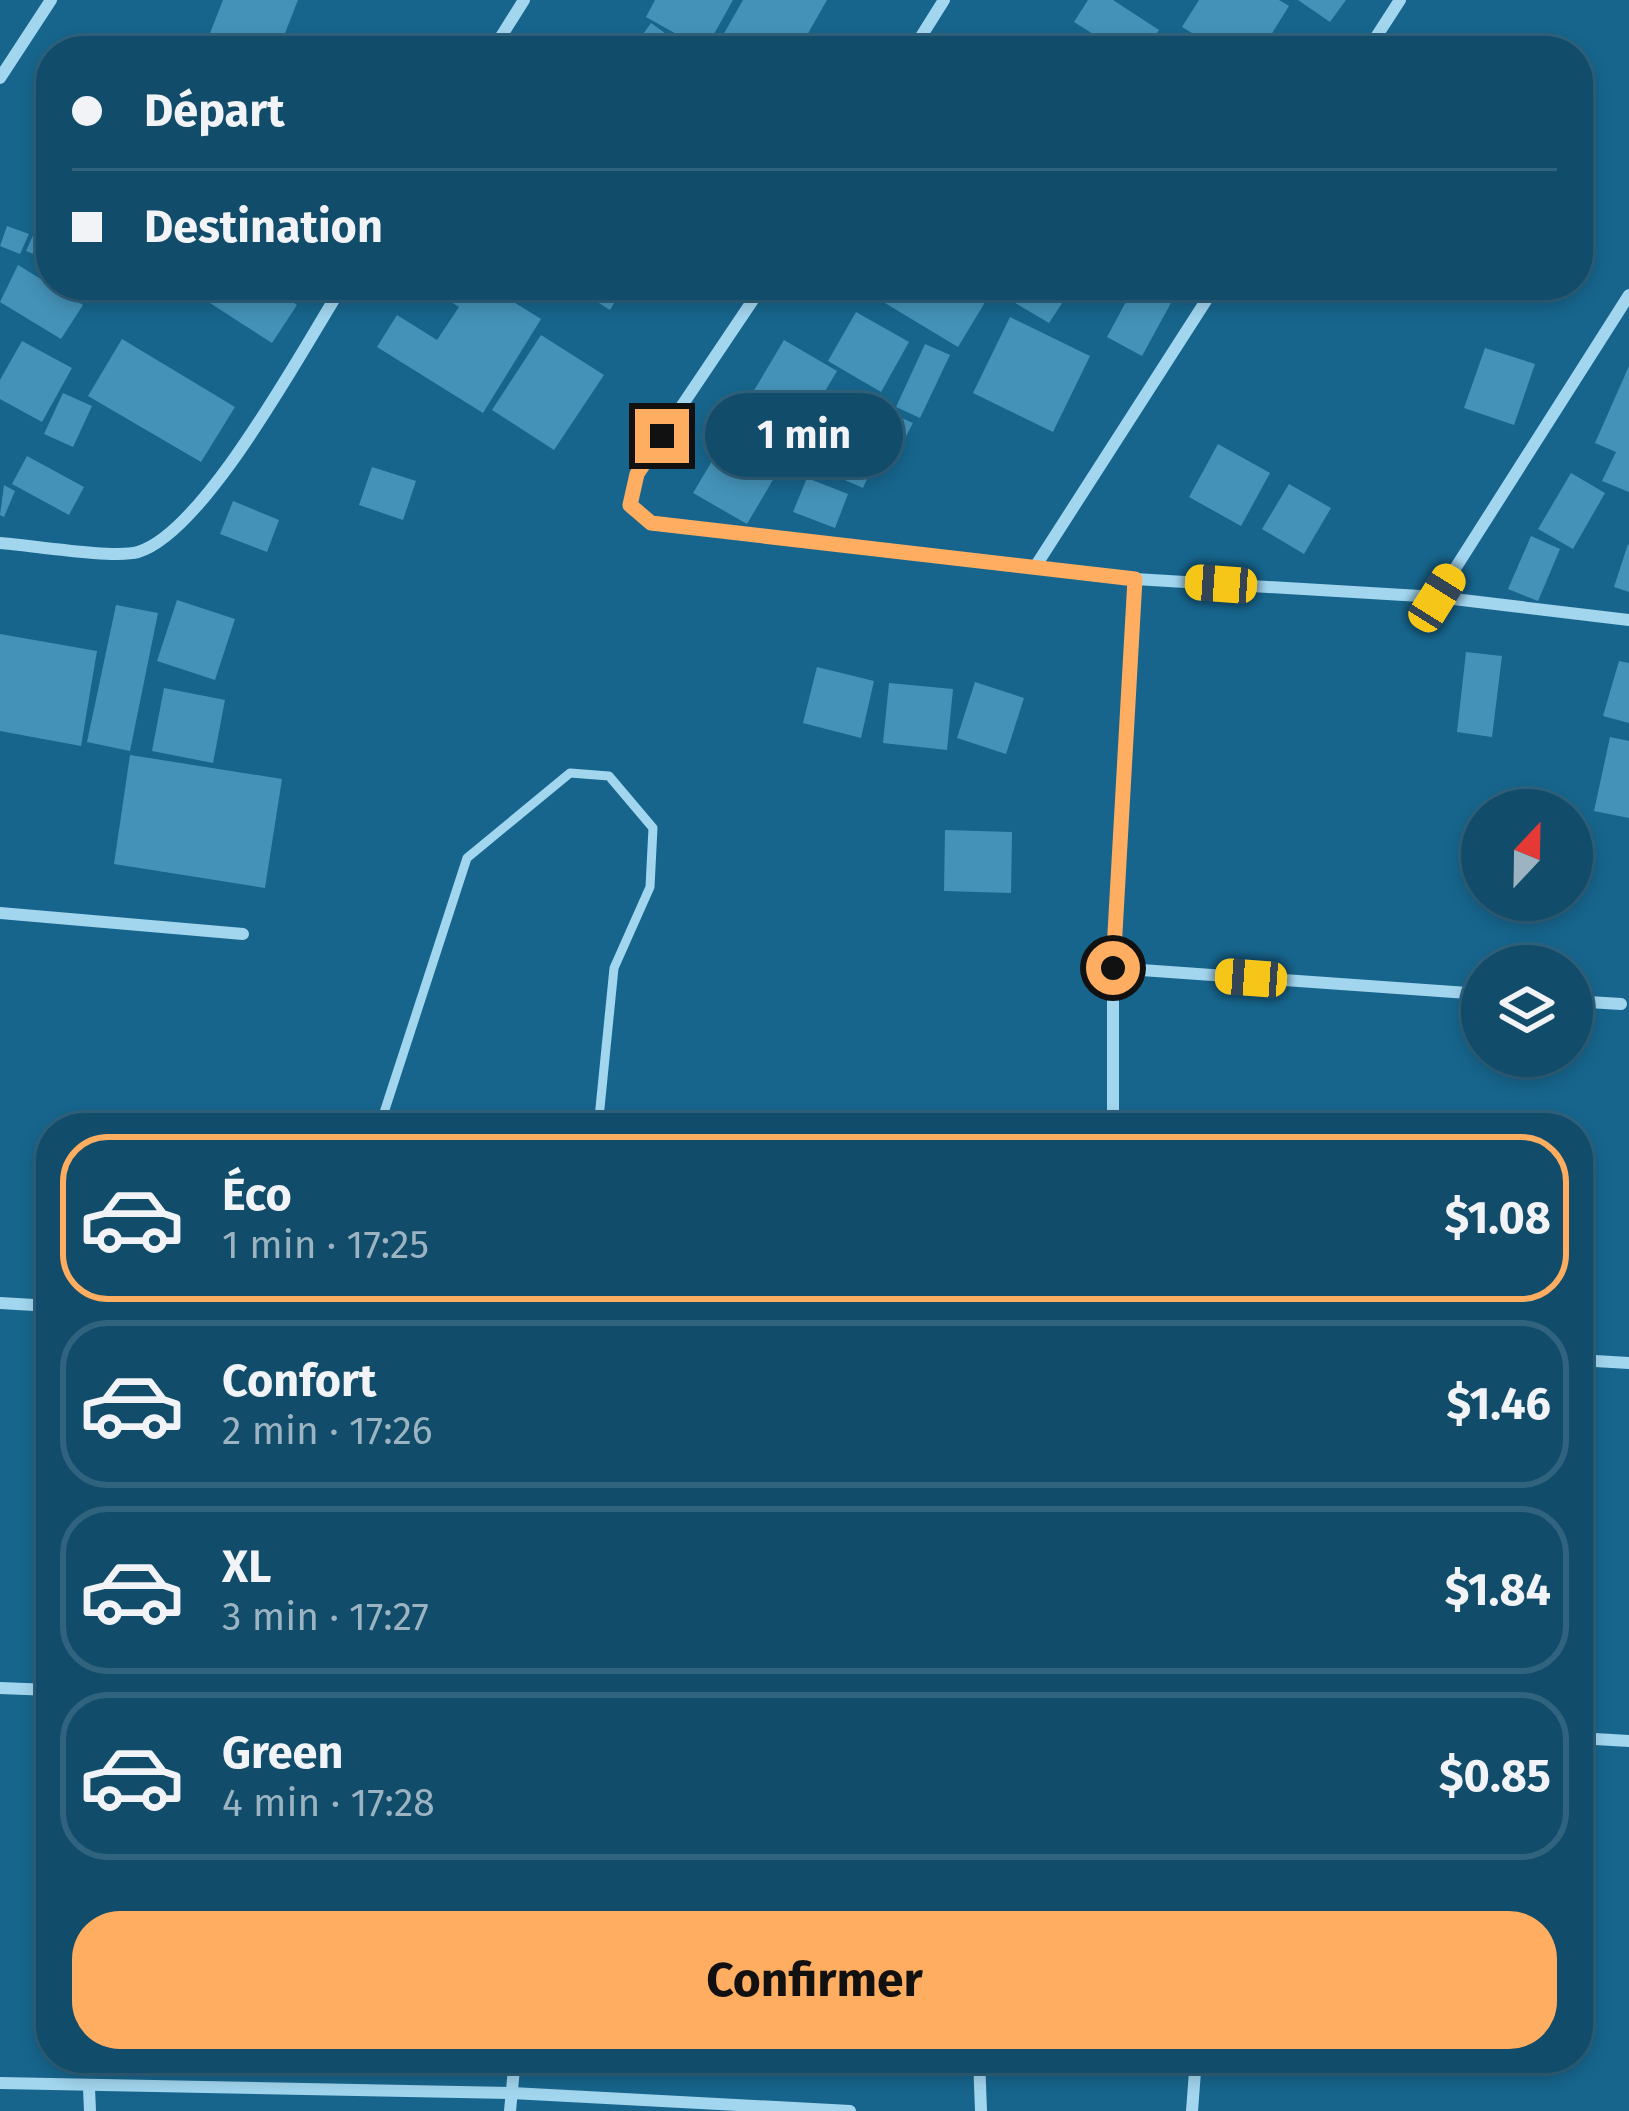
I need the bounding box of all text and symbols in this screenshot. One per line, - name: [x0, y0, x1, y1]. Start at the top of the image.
- text: Départ: [144, 84, 285, 138]
- text: Destination: [144, 200, 383, 254]
- callout: 1 min: [704, 394, 902, 478]
- route end: [635, 409, 689, 463]
- text: 1 min: [757, 412, 851, 458]
- car: [1403, 558, 1471, 638]
- car: [1184, 564, 1258, 604]
- north arrow: [1461, 789, 1593, 921]
- map controls: [1461, 789, 1593, 1077]
- route start: [1086, 941, 1140, 995]
- button: layers: [1461, 945, 1593, 1077]
- car: [1214, 958, 1288, 998]
- icon: car: [78, 1164, 186, 1272]
- text: Éco: [222, 1168, 292, 1222]
- text: $1.08: [1444, 1191, 1551, 1245]
- text: 1 min · 17:25: [222, 1222, 429, 1268]
- icon: car: [78, 1350, 186, 1458]
- text: Confort: [222, 1354, 377, 1408]
- text: $1.46: [1446, 1377, 1551, 1431]
- text: 2 min · 17:26: [222, 1408, 433, 1454]
- icon: car: [78, 1536, 186, 1644]
- text: XL: [222, 1540, 271, 1594]
- text: $1.84: [1445, 1563, 1551, 1617]
- text: 3 min · 17:27: [222, 1594, 429, 1640]
- icon: car: [78, 1722, 186, 1830]
- text: Green: [222, 1726, 343, 1780]
- text: $0.85: [1439, 1749, 1551, 1803]
- text: 4 min · 17:28: [222, 1780, 435, 1826]
- button: Confirmer: [72, 1911, 1557, 2049]

